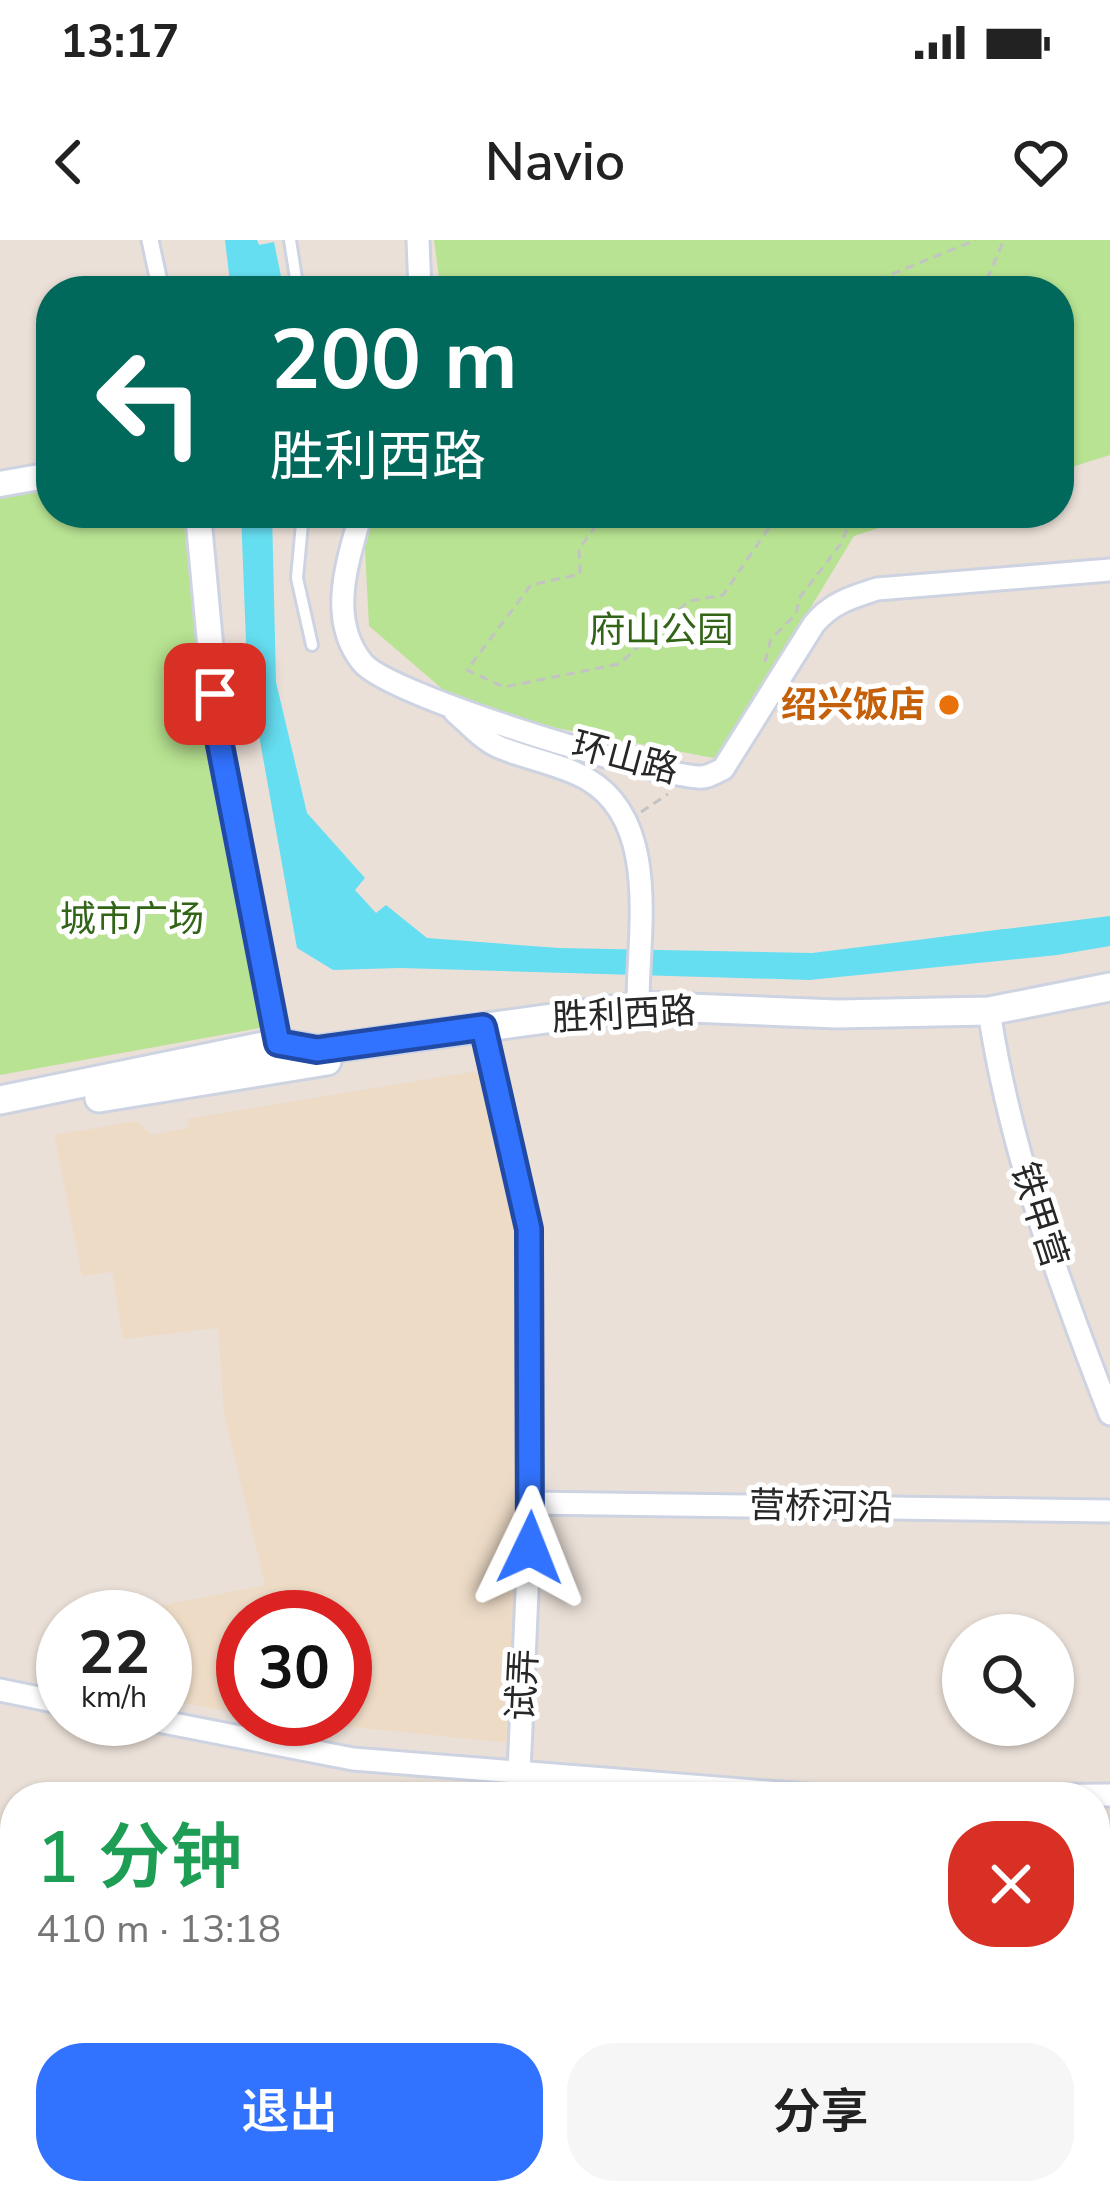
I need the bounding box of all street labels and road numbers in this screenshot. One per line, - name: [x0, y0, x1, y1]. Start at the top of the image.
- street label: 环山路: [566, 720, 684, 796]
- street label: 胜利西路: [551, 987, 697, 1043]
- street label: 铁甲营: [999, 1156, 1079, 1274]
- street label: 营桥河沿: [749, 1481, 893, 1533]
- street label: 试弄: [497, 1648, 549, 1722]

